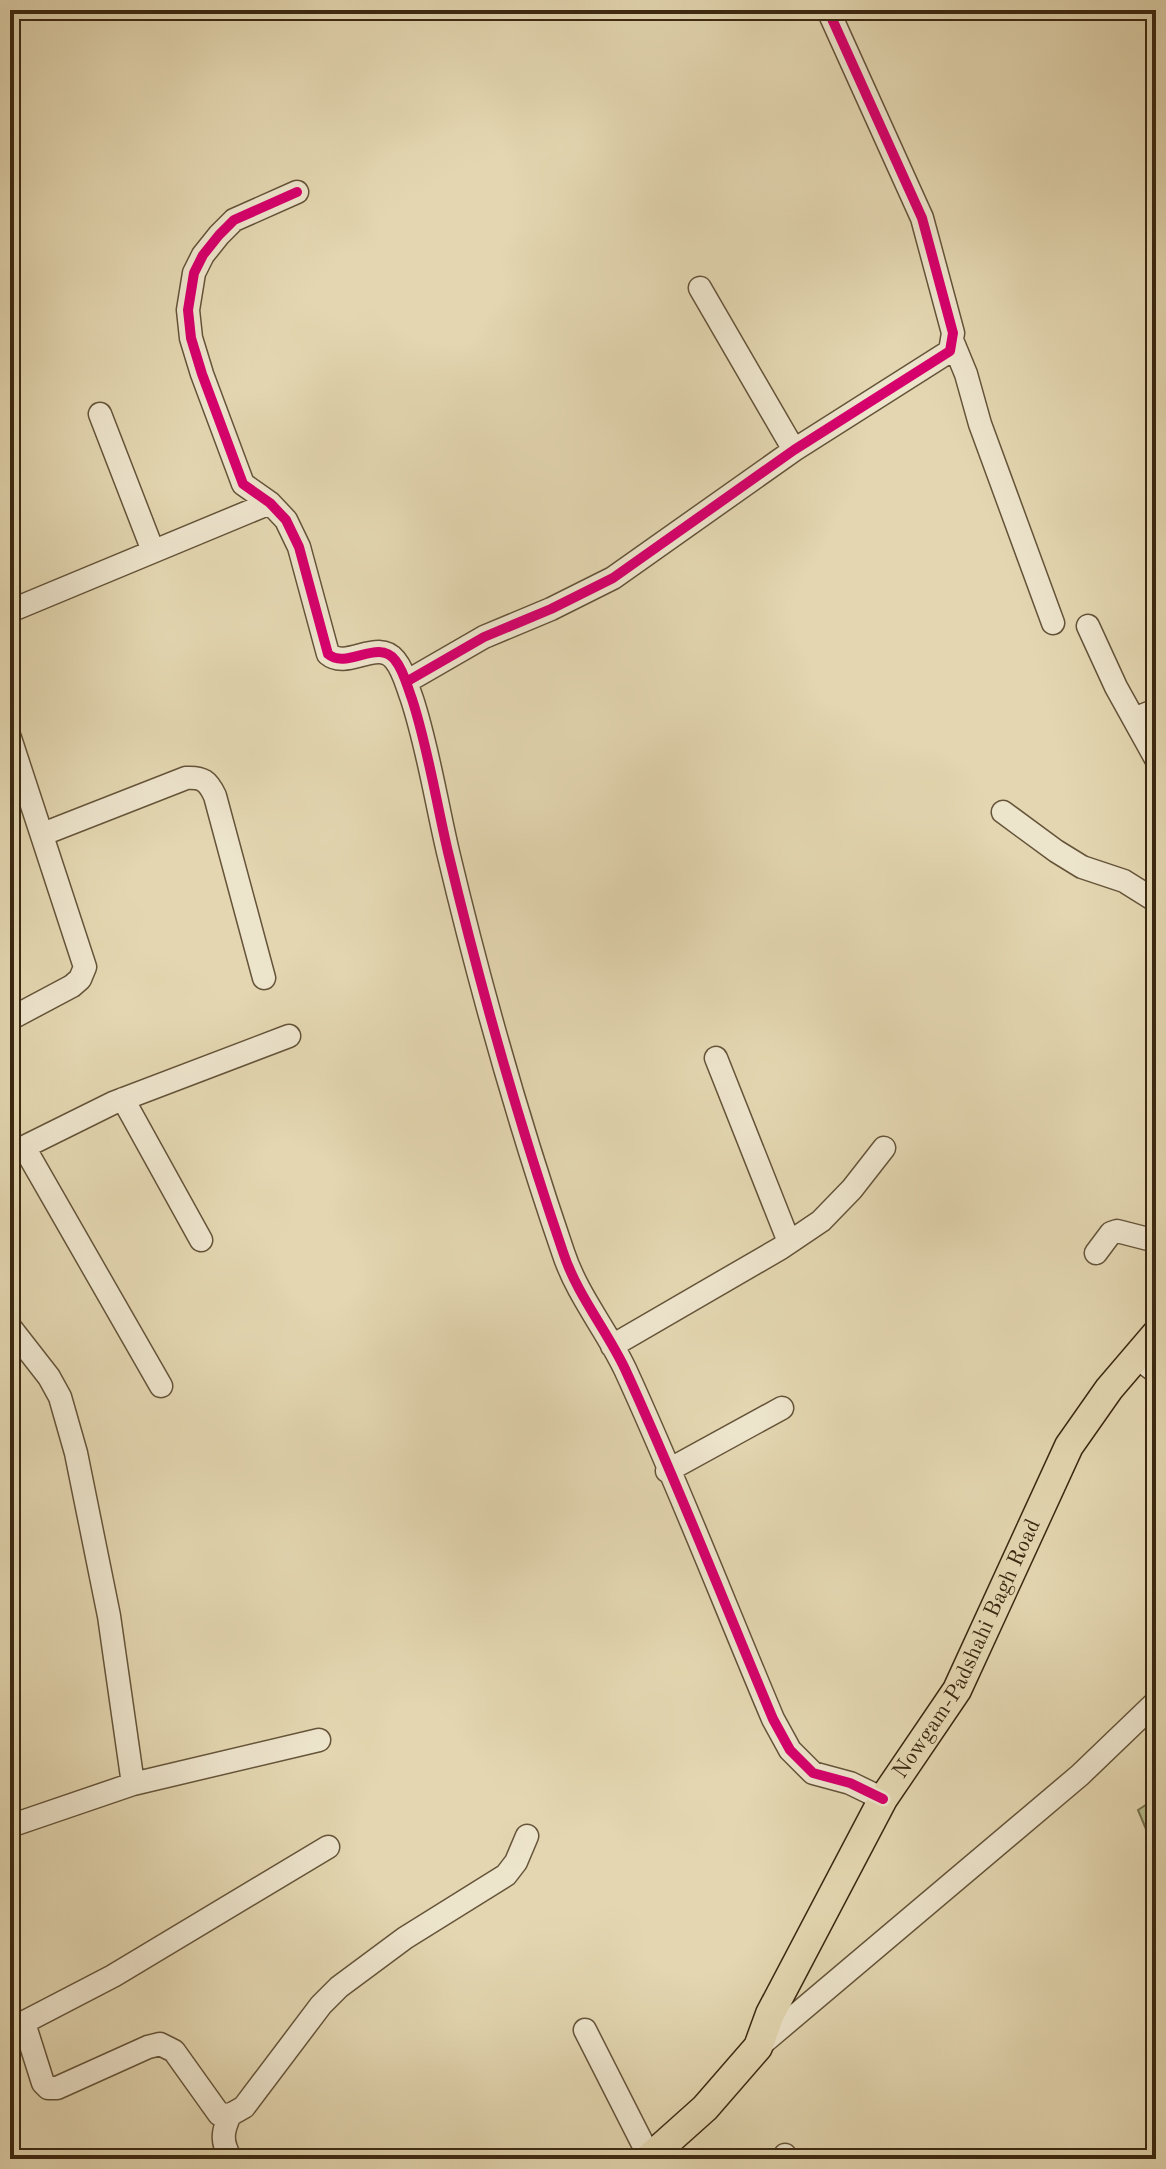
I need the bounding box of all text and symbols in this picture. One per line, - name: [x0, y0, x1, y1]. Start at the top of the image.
- street label: Nowgam-Padshahi Bagh Road: [889, 1516, 1045, 1783]

